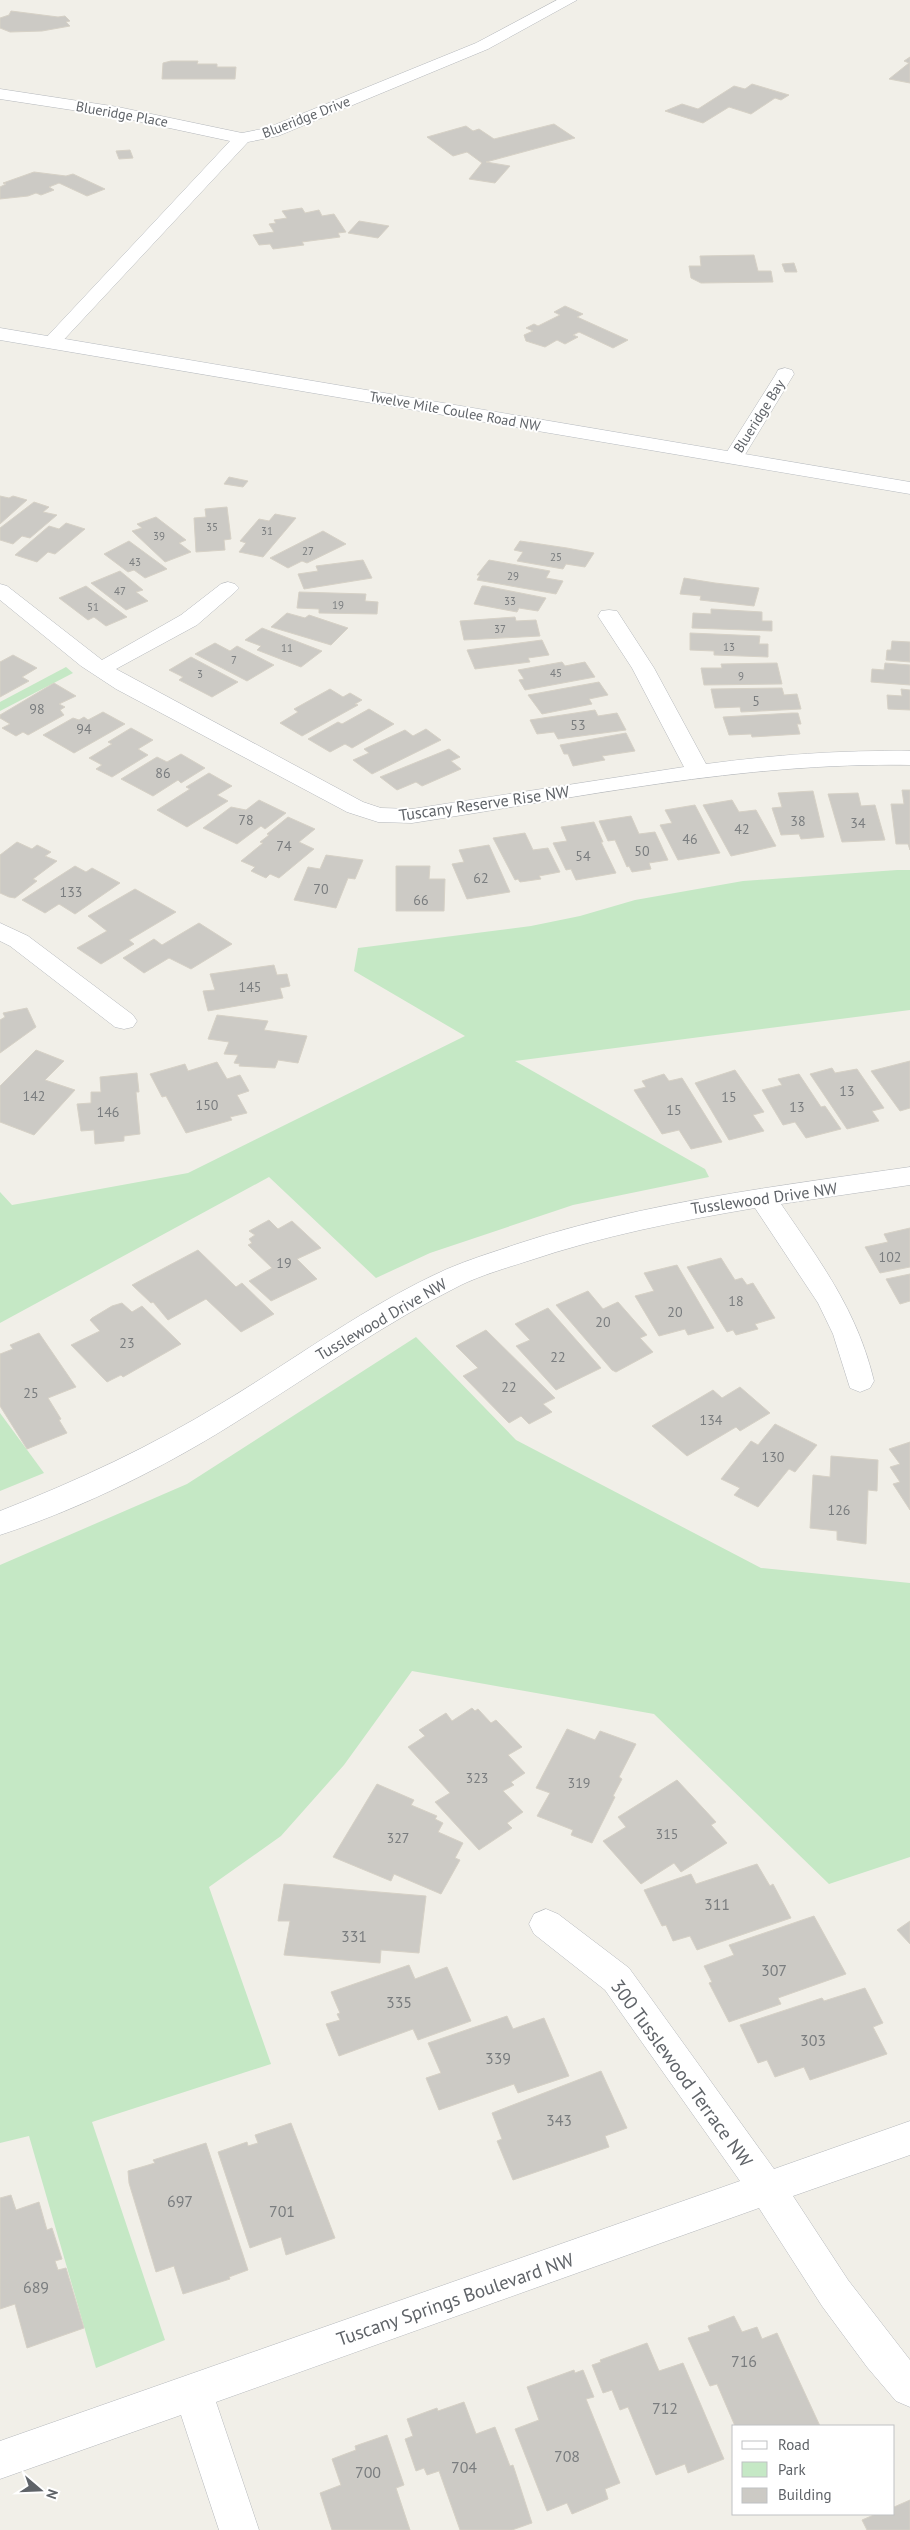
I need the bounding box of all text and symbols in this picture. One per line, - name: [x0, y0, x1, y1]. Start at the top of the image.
- street label: Blueridge Drive: [259, 92, 353, 142]
- street label: Blueridge Place: [74, 97, 170, 131]
- street label: Blueridge Bay: [729, 376, 789, 456]
- street label: Twelve Mile Coulee Road NW: [368, 387, 542, 435]
- house number: 35: [206, 520, 218, 534]
- house number: 31: [261, 524, 273, 538]
- house number: 39: [153, 529, 165, 543]
- house number: 27: [302, 544, 314, 558]
- house number: 25: [550, 550, 562, 564]
- house number: 43: [129, 555, 141, 569]
- house number: 29: [507, 569, 519, 583]
- house number: 47: [114, 584, 126, 598]
- house number: 33: [504, 594, 516, 608]
- house number: 19: [332, 598, 344, 612]
- house number: 51: [87, 600, 99, 614]
- house number: 37: [494, 622, 506, 636]
- house number: 13: [723, 640, 735, 654]
- house number: 11: [281, 641, 293, 655]
- house number: 7: [231, 653, 237, 667]
- house number: 45: [550, 666, 562, 680]
- house number: 3: [197, 667, 203, 681]
- house number: 9: [738, 669, 744, 683]
- house number: 5: [752, 692, 760, 710]
- house number: 98: [29, 700, 45, 718]
- house number: 53: [570, 716, 586, 734]
- house number: 94: [76, 720, 92, 738]
- house number: 86: [155, 764, 171, 782]
- street label: Tuscany Reserve Rise NW: [398, 781, 571, 825]
- house number: 78: [238, 811, 254, 829]
- house number: 38: [790, 812, 806, 830]
- house number: 34: [850, 814, 866, 832]
- house number: 42: [734, 820, 750, 838]
- house number: 46: [682, 830, 698, 848]
- house number: 74: [276, 837, 292, 855]
- house number: 50: [634, 842, 650, 860]
- house number: 54: [575, 847, 591, 865]
- house number: 62: [473, 869, 489, 887]
- house number: 70: [313, 880, 329, 898]
- house number: 133: [60, 883, 82, 901]
- house number: 66: [413, 891, 429, 909]
- house number: 145: [239, 978, 261, 996]
- house number: 13: [839, 1082, 855, 1100]
- house number: 142: [23, 1087, 45, 1105]
- house number: 15: [721, 1088, 737, 1106]
- house number: 150: [196, 1096, 219, 1114]
- house number: 13: [789, 1098, 805, 1116]
- house number: 15: [666, 1101, 682, 1119]
- house number: 146: [97, 1103, 119, 1121]
- street label: Tusslewood Drive NW: [689, 1178, 839, 1218]
- house number: 102: [879, 1248, 901, 1266]
- house number: 19: [276, 1254, 292, 1272]
- street label: Tusslewood Drive NW: [312, 1273, 451, 1365]
- house number: 18: [728, 1292, 744, 1310]
- house number: 20: [667, 1303, 683, 1321]
- house number: 20: [595, 1313, 611, 1331]
- house number: 23: [119, 1334, 135, 1352]
- house number: 22: [550, 1348, 566, 1366]
- house number: 22: [501, 1378, 517, 1396]
- house number: 25: [23, 1384, 39, 1402]
- house number: 134: [700, 1411, 723, 1429]
- house number: 130: [762, 1448, 785, 1466]
- house number: 126: [828, 1501, 850, 1519]
- house number: 323: [466, 1769, 488, 1787]
- house number: 319: [568, 1774, 590, 1792]
- house number: 315: [656, 1825, 678, 1843]
- house number: 327: [387, 1829, 409, 1847]
- house number: 311: [704, 1894, 730, 1914]
- house number: 331: [341, 1926, 367, 1946]
- house number: 307: [761, 1960, 787, 1980]
- street label: 300 Tusslewood Terrace NW: [606, 1975, 758, 2172]
- house number: 335: [386, 1992, 412, 2012]
- house number: 303: [800, 2030, 826, 2050]
- house number: 339: [485, 2048, 511, 2068]
- house number: 343: [546, 2110, 572, 2130]
- house number: 697: [167, 2191, 193, 2211]
- house number: 701: [269, 2201, 295, 2221]
- street label: Tuscany Springs Boulevard NW: [333, 2247, 577, 2351]
- house number: 689: [23, 2277, 49, 2297]
- house number: 716: [731, 2351, 757, 2371]
- house number: 712: [652, 2398, 678, 2418]
- legend: [732, 2425, 895, 2515]
- text: Road: [778, 2435, 810, 2454]
- house number: 708: [554, 2446, 580, 2466]
- house number: 704: [451, 2457, 477, 2477]
- text: Park: [778, 2460, 806, 2479]
- house number: 700: [355, 2462, 381, 2482]
- north arrow: [15, 2465, 65, 2515]
- text: Building: [778, 2485, 832, 2504]
- text: N: [42, 2487, 62, 2502]

